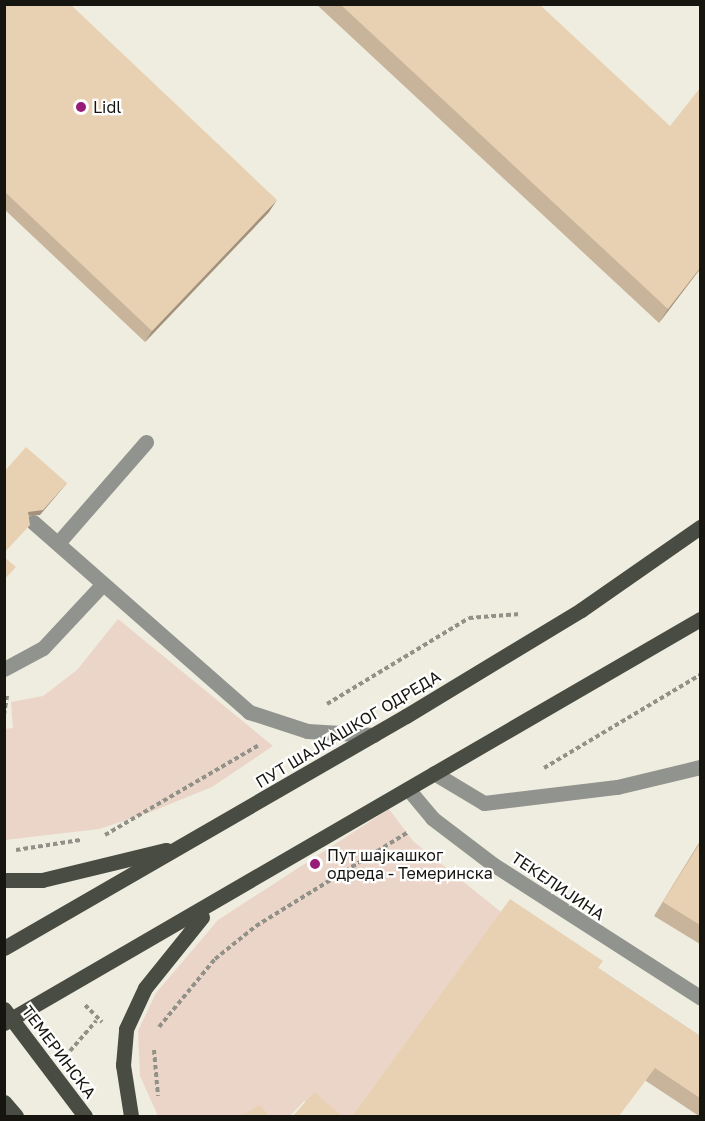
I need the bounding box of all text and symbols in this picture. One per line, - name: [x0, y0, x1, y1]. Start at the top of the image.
- place label: Lidl: [93, 97, 121, 117]
- marker: Lidl: [74, 100, 88, 114]
- street label: ПУТ ШАЈКАШКОГ ОДРЕДА: [252, 666, 444, 792]
- place label: Пут шајкашког одреда - Темеринска: [327, 845, 493, 883]
- street label: ТЕКЕЛИЈИНА: [508, 848, 608, 924]
- marker: Пут шајкашког одреда - Темеринска: [308, 857, 322, 871]
- street label: ТЕМЕРИНСКА: [18, 1002, 100, 1102]

